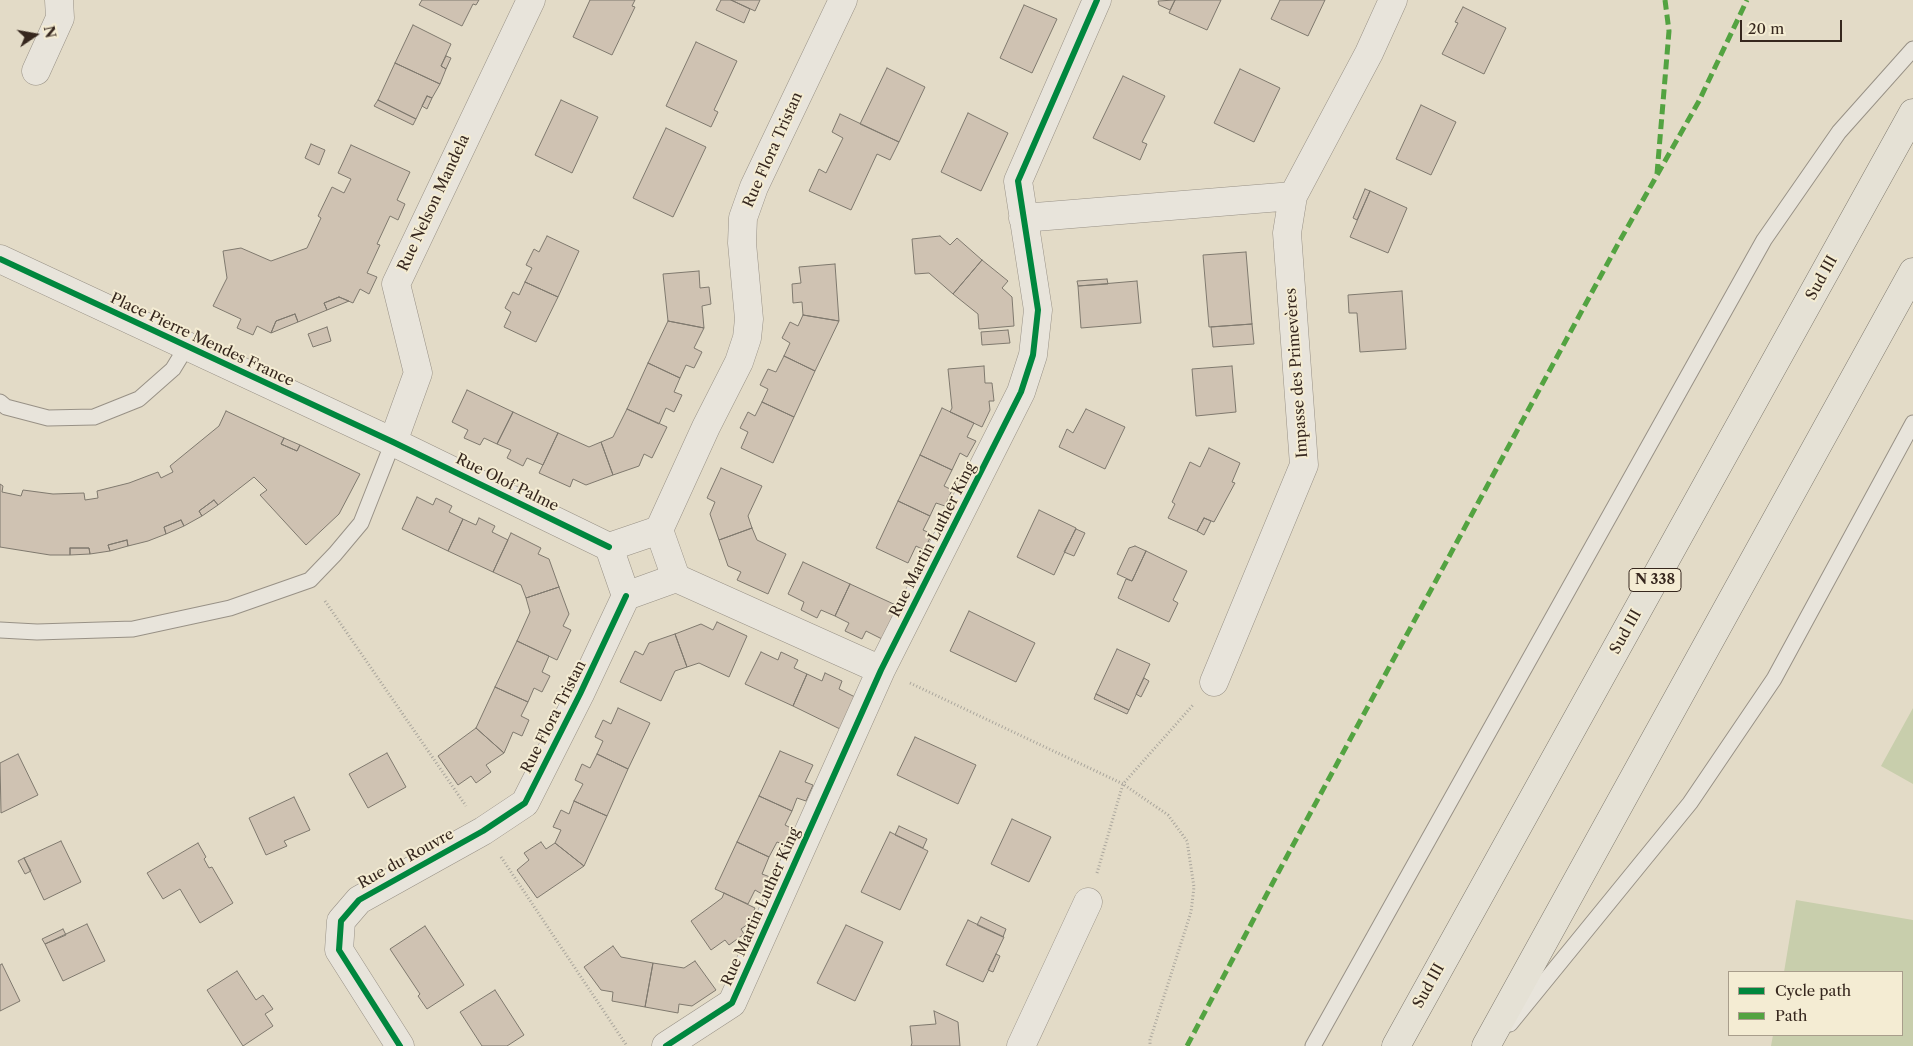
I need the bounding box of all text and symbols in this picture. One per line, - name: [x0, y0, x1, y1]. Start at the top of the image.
- north arrow: [10, 10, 60, 60]
- scale bar: [1743, 10, 1846, 42]
- text: 20 m: [1748, 19, 1784, 38]
- text: N: [40, 24, 60, 40]
- street label: Rue Flora Tristan: [739, 90, 807, 210]
- street label: Rue Nelson Mandela: [394, 132, 474, 274]
- street label: Sud III: [1802, 253, 1842, 303]
- street label: Impasse des Primevères: [1282, 287, 1312, 459]
- street label: Place Pierre Mendes France: [107, 289, 297, 391]
- street label: Rue Olof Palme: [453, 450, 561, 516]
- street label: Rue Martin Luther King: [886, 460, 980, 620]
- road number: N 338: [1629, 568, 1681, 592]
- street label: Sud III: [1606, 607, 1646, 657]
- street label: Rue Flora Tristan: [518, 658, 590, 776]
- street label: Rue du Rouvre: [355, 825, 457, 893]
- street label: Rue Martin Luther King: [718, 825, 804, 989]
- street label: Sud III: [1409, 961, 1449, 1011]
- legend: [1728, 971, 1903, 1036]
- text: Cycle path: [1775, 981, 1851, 1000]
- text: Path: [1775, 1006, 1807, 1025]

